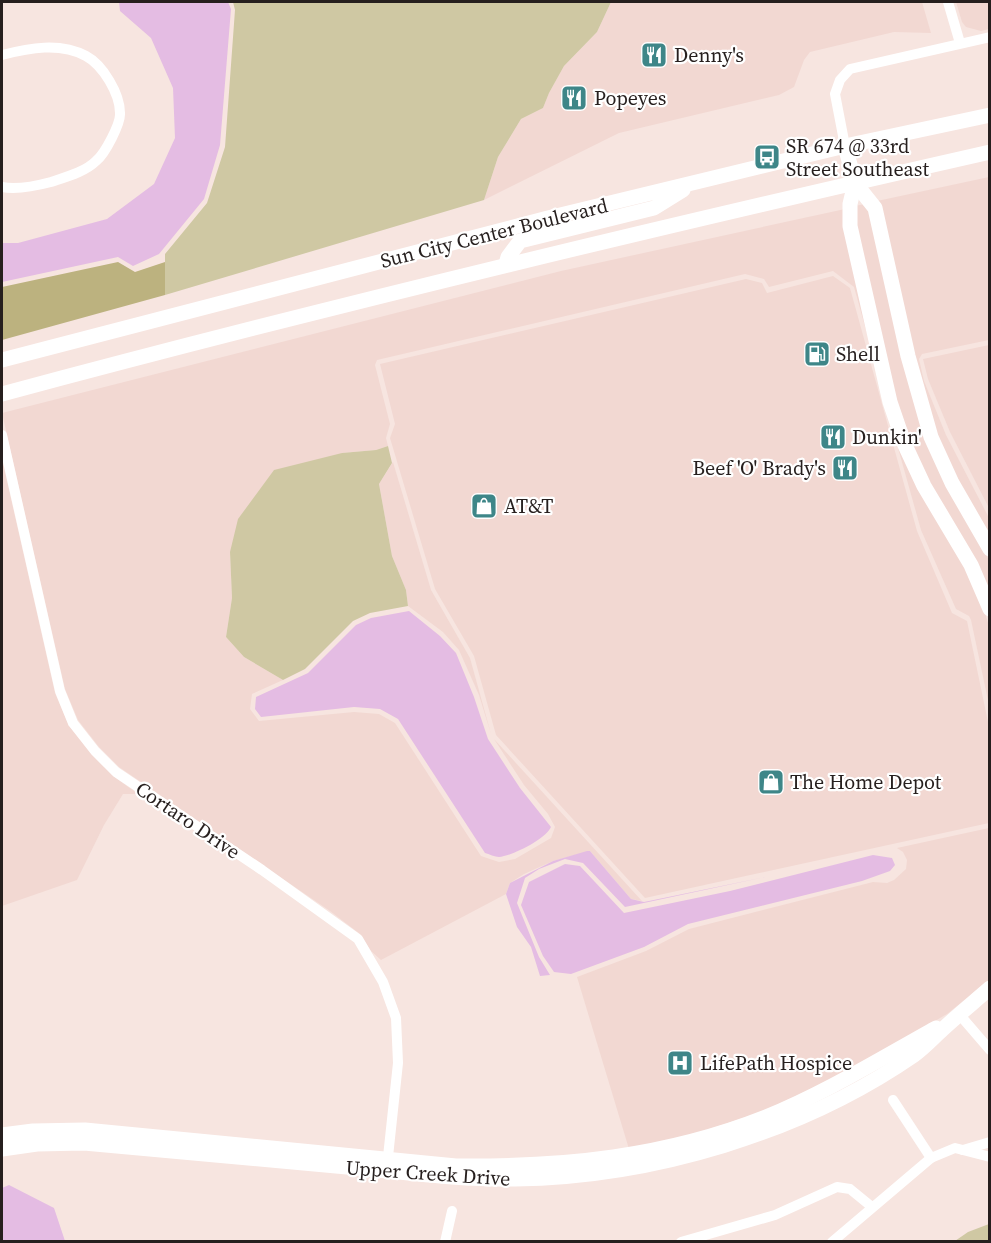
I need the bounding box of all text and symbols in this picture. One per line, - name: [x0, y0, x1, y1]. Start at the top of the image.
- restaurant icon: Denny's: [639, 40, 669, 70]
- place label: Denny's: [674, 41, 744, 69]
- restaurant icon: Popeyes: [559, 83, 589, 113]
- place label: Popeyes: [594, 84, 667, 112]
- place label: SR 674 @ 33rd Street Southeast: [786, 132, 929, 183]
- bus stop icon: SR 674 @ 33rd Street Southeast: [752, 142, 782, 172]
- street label: Sun City Center Boulevard: [377, 191, 611, 275]
- fuel station icon: Shell: [802, 339, 832, 369]
- place label: Shell: [836, 340, 880, 368]
- restaurant icon: Dunkin': [818, 422, 848, 452]
- place label: Dunkin': [852, 423, 922, 451]
- restaurant icon: Beef 'O' Brady's: [830, 453, 860, 483]
- place label: Beef 'O' Brady's: [692, 454, 826, 482]
- shop icon: AT&T: [469, 491, 499, 521]
- place label: AT&T: [504, 492, 553, 520]
- shop icon: The Home Depot: [756, 767, 786, 797]
- place label: The Home Depot: [790, 768, 942, 796]
- street label: Cortaro Drive: [130, 775, 246, 865]
- hospital icon: LifePath Hospice: [665, 1048, 695, 1078]
- place label: LifePath Hospice: [700, 1049, 852, 1077]
- street label: Upper Creek Drive: [345, 1153, 511, 1193]

